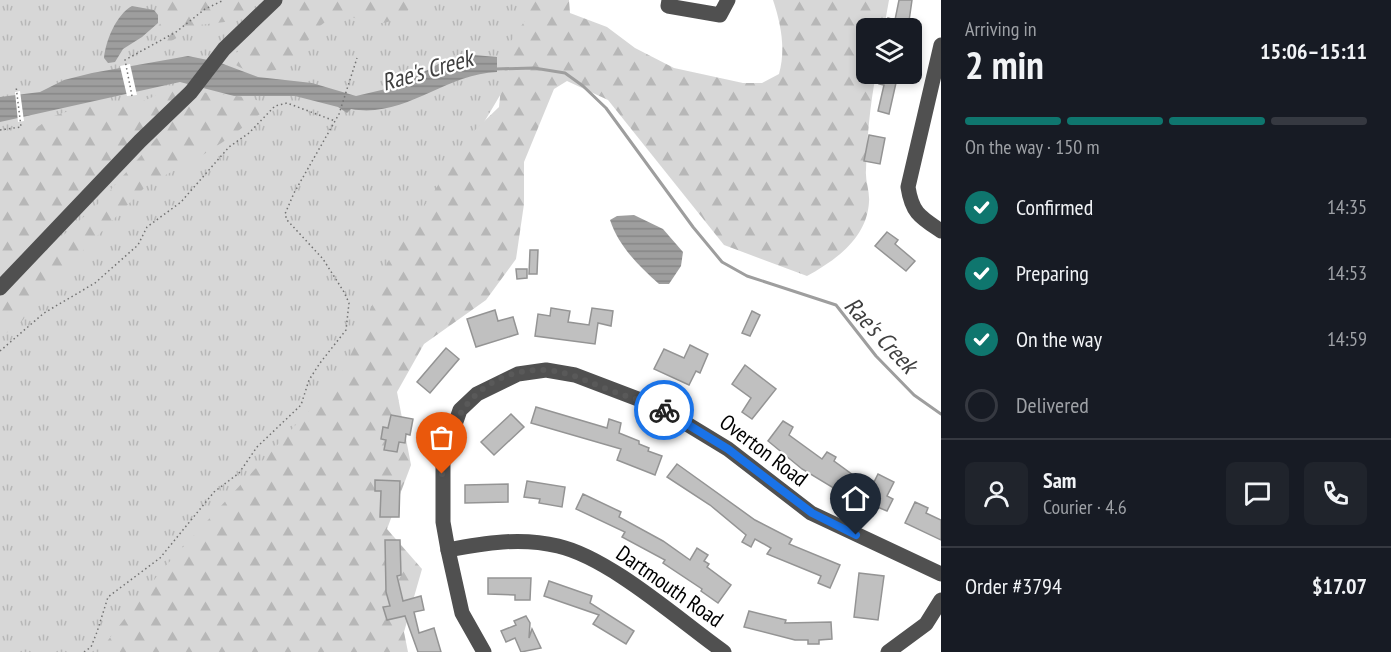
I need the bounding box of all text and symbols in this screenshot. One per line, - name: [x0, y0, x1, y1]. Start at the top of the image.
- text: Arriving in: [965, 16, 1037, 42]
- map controls: [856, 18, 922, 84]
- button: layers: [856, 18, 922, 84]
- text: 15:06–15:11: [1260, 37, 1367, 65]
- text: 2 min: [965, 39, 1044, 90]
- water label: Rae's Creek: [378, 42, 479, 98]
- text: On the way · 150 m: [965, 134, 1100, 160]
- icon: check: [965, 191, 998, 224]
- text: Confirmed: [1016, 193, 1093, 221]
- text: 14:35: [1327, 194, 1367, 220]
- icon: check: [965, 257, 998, 290]
- text: Preparing: [1016, 259, 1089, 287]
- text: 14:53: [1327, 260, 1367, 286]
- water label: Rae's Creek: [838, 290, 926, 382]
- icon: check: [965, 323, 998, 356]
- text: On the way: [1016, 325, 1102, 353]
- text: 14:59: [1327, 326, 1367, 352]
- courier: [634, 380, 694, 440]
- text: Delivered: [1016, 391, 1089, 419]
- icon: bike: [648, 394, 681, 427]
- street label: Overton Road: [714, 408, 814, 492]
- pin: [416, 412, 467, 474]
- icon: bag: [425, 421, 458, 454]
- button: person: [965, 462, 1028, 525]
- button: chat: [1226, 462, 1289, 525]
- button: phone: [1304, 462, 1367, 525]
- text: Sam: [1043, 466, 1076, 494]
- pin: [830, 473, 881, 535]
- icon: home: [839, 482, 872, 515]
- text: Courier · 4.6: [1043, 494, 1127, 520]
- street label: Dartmouth Road: [611, 539, 729, 633]
- text: Order #3794: [965, 572, 1062, 600]
- text: $17.07: [1312, 572, 1367, 600]

